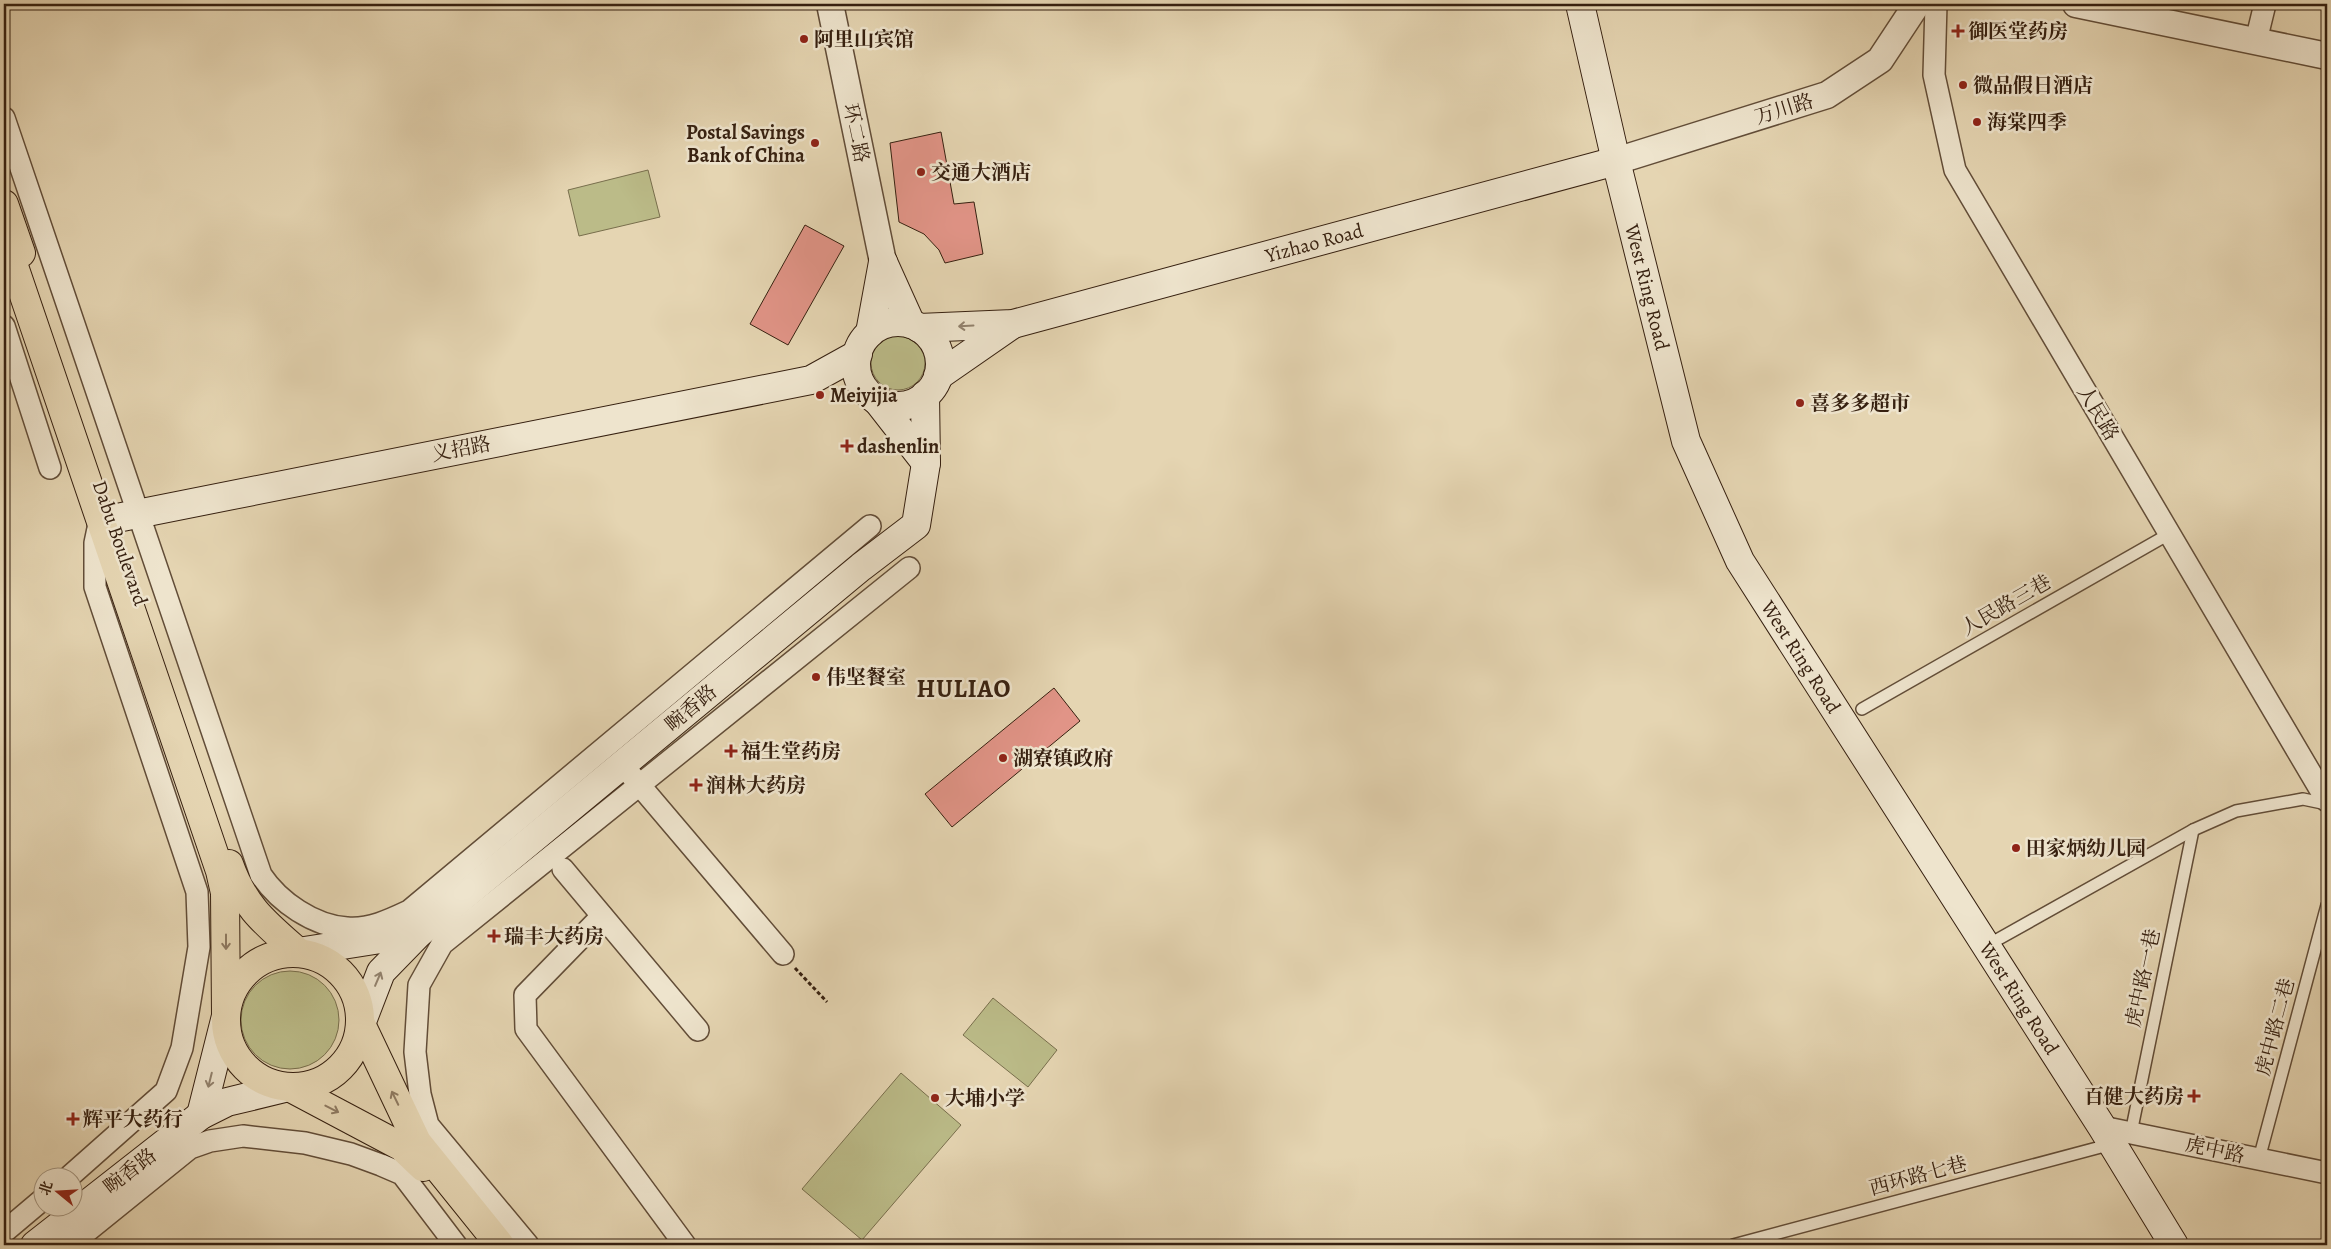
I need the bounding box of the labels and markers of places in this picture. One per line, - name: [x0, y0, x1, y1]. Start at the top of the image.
- place label: 御医堂药房: [1968, 18, 2068, 45]
- marker: 御医堂药房: [1952, 25, 1964, 37]
- place label: 阿里山宾馆: [814, 26, 914, 53]
- marker: 阿里山宾馆: [798, 33, 810, 45]
- place label: 微品假日酒店: [1973, 72, 2093, 99]
- marker: 微品假日酒店: [1957, 79, 1969, 91]
- place label: 海棠四季: [1987, 109, 2067, 136]
- marker: 海棠四季: [1971, 116, 1983, 128]
- place label: Postal Savings Bank of China: [686, 119, 805, 169]
- marker: Postal Savings Bank of China: [809, 137, 821, 149]
- place label: 交通大酒店: [931, 159, 1031, 186]
- marker: 交通大酒店: [915, 166, 927, 178]
- place label: Meiyijia: [830, 382, 898, 409]
- marker: Meiyijia: [814, 389, 826, 401]
- place label: 喜多多超市: [1810, 390, 1910, 417]
- marker: 喜多多超市: [1794, 397, 1806, 409]
- place label: dashenlin: [857, 433, 939, 460]
- marker: dashenlin: [841, 440, 853, 452]
- place label: 伟坚餐室: [826, 664, 906, 691]
- marker: 伟坚餐室: [810, 671, 822, 683]
- place label: 福生堂药房: [741, 738, 841, 765]
- marker: 福生堂药房: [725, 745, 737, 757]
- place label: 湖寮镇政府: [1013, 745, 1113, 772]
- marker: 湖寮镇政府: [997, 752, 1009, 764]
- place label: 润林大药房: [706, 772, 806, 799]
- marker: 润林大药房: [690, 779, 702, 791]
- place label: 田家炳幼儿园: [2026, 835, 2146, 862]
- marker: 田家炳幼儿园: [2010, 842, 2022, 854]
- place label: 瑞丰大药房: [504, 923, 604, 950]
- marker: 瑞丰大药房: [488, 930, 500, 942]
- place label: 百健大药房: [2084, 1083, 2184, 1110]
- place label: 大埔小学: [945, 1085, 1025, 1112]
- marker: 百健大药房: [2188, 1090, 2200, 1102]
- marker: 大埔小学: [929, 1092, 941, 1104]
- place label: 辉平大药行: [83, 1106, 183, 1133]
- marker: 辉平大药行: [67, 1113, 79, 1125]

